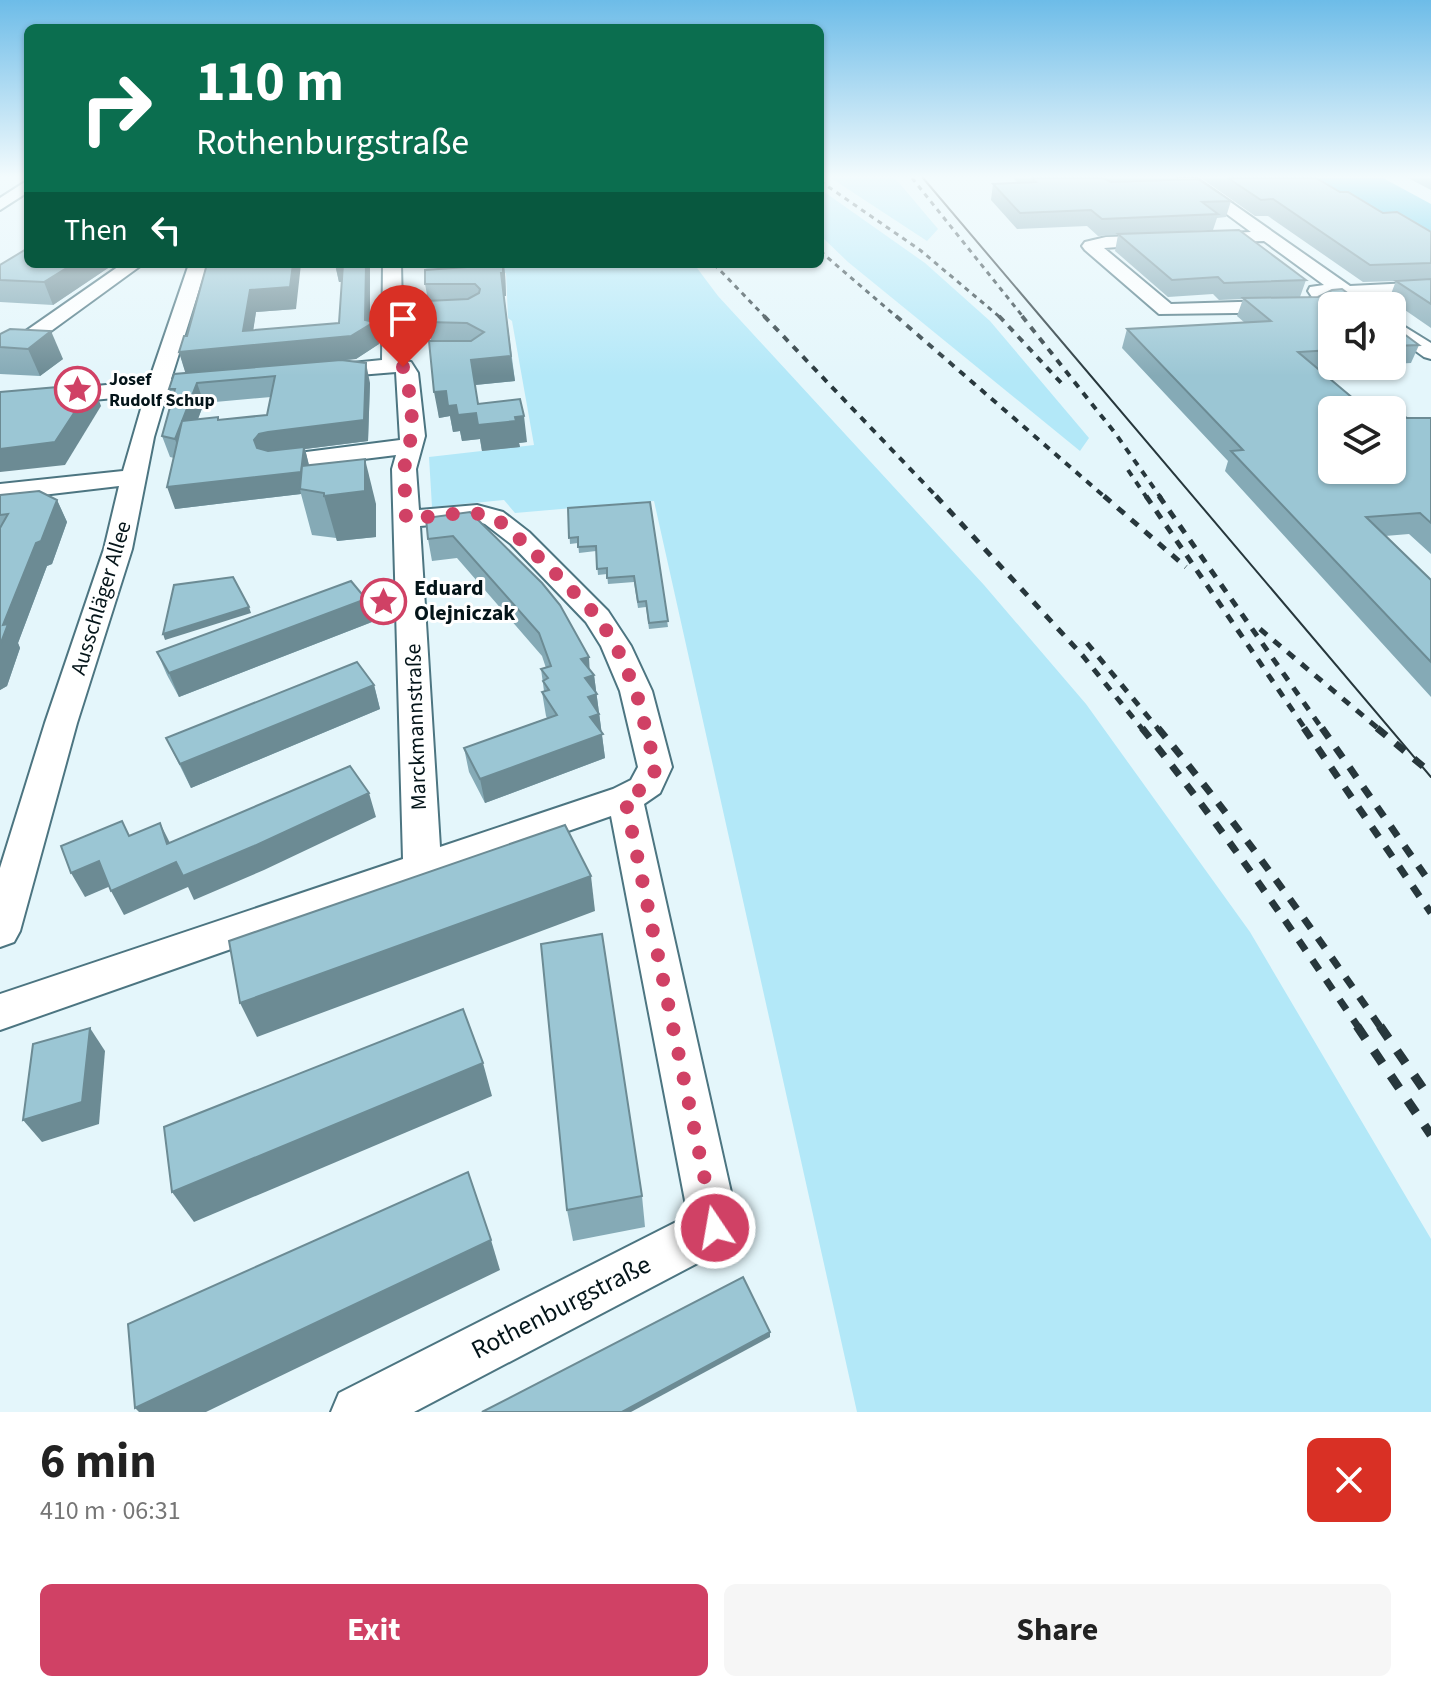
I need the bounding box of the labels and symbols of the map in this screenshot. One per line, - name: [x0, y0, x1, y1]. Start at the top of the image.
- pin: [369, 285, 437, 367]
- place icon: Josef Rudolf Schup: [54, 365, 102, 413]
- place label: Josef Rudolf Schup: [109, 367, 215, 413]
- street label: Ausschläger Allee: [62, 517, 140, 679]
- place label: Eduard Olejniczak: [414, 572, 515, 629]
- place icon: Eduard Olejniczak: [359, 577, 407, 625]
- street label: Marckmannstraße: [397, 643, 435, 811]
- position arrow: [673, 1186, 757, 1270]
- street label: Rothenburgstraße: [465, 1246, 657, 1368]

